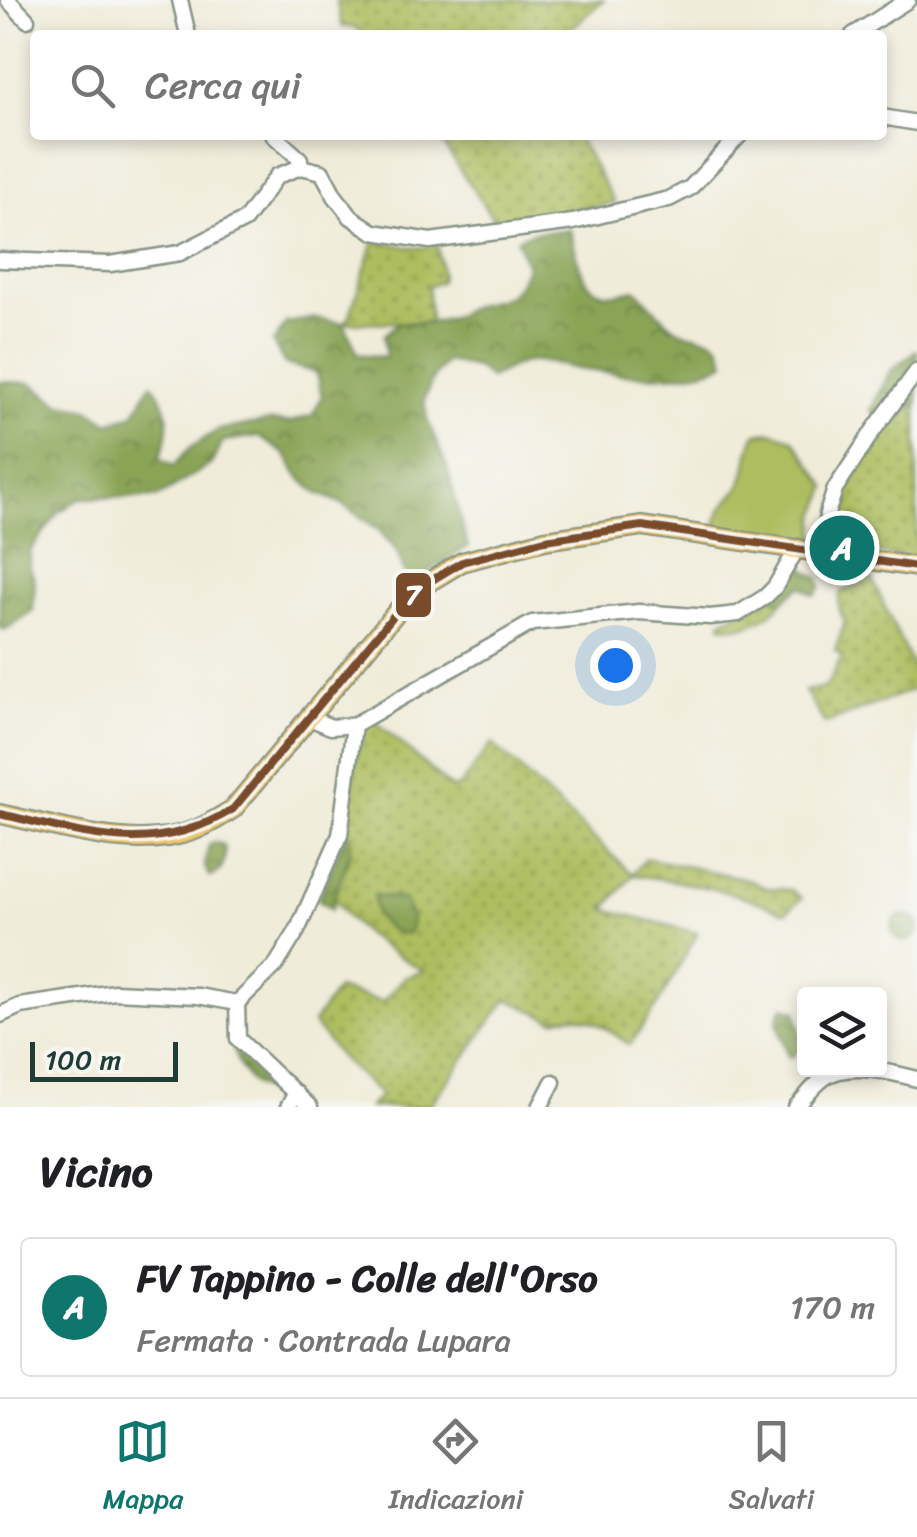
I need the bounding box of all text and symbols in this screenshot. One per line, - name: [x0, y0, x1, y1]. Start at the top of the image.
- search box: [30, 30, 887, 140]
- text: Cerca qui: [145, 52, 301, 119]
- icon: search: [65, 58, 120, 113]
- pin: A: [810, 510, 874, 586]
- text: 7: [405, 570, 423, 619]
- line badge: 7: [394, 571, 433, 619]
- your location: [590, 640, 641, 691]
- map controls: [797, 987, 887, 1077]
- button: layers: [797, 987, 887, 1077]
- text: 100 m: [45, 1035, 121, 1084]
- scale bar: [30, 1037, 178, 1082]
- text: Vicino: [40, 1135, 153, 1209]
- text: FV Tappino - Colle dell'Orso: [137, 1245, 597, 1312]
- text: A: [64, 1279, 85, 1336]
- text: 170 m: [790, 1279, 875, 1336]
- text: Fermata · Contrada Lupara: [137, 1312, 511, 1369]
- tab: Mappa: [103, 1414, 183, 1523]
- tab: Indicazioni: [389, 1414, 523, 1523]
- tab: Salvati: [729, 1414, 814, 1523]

